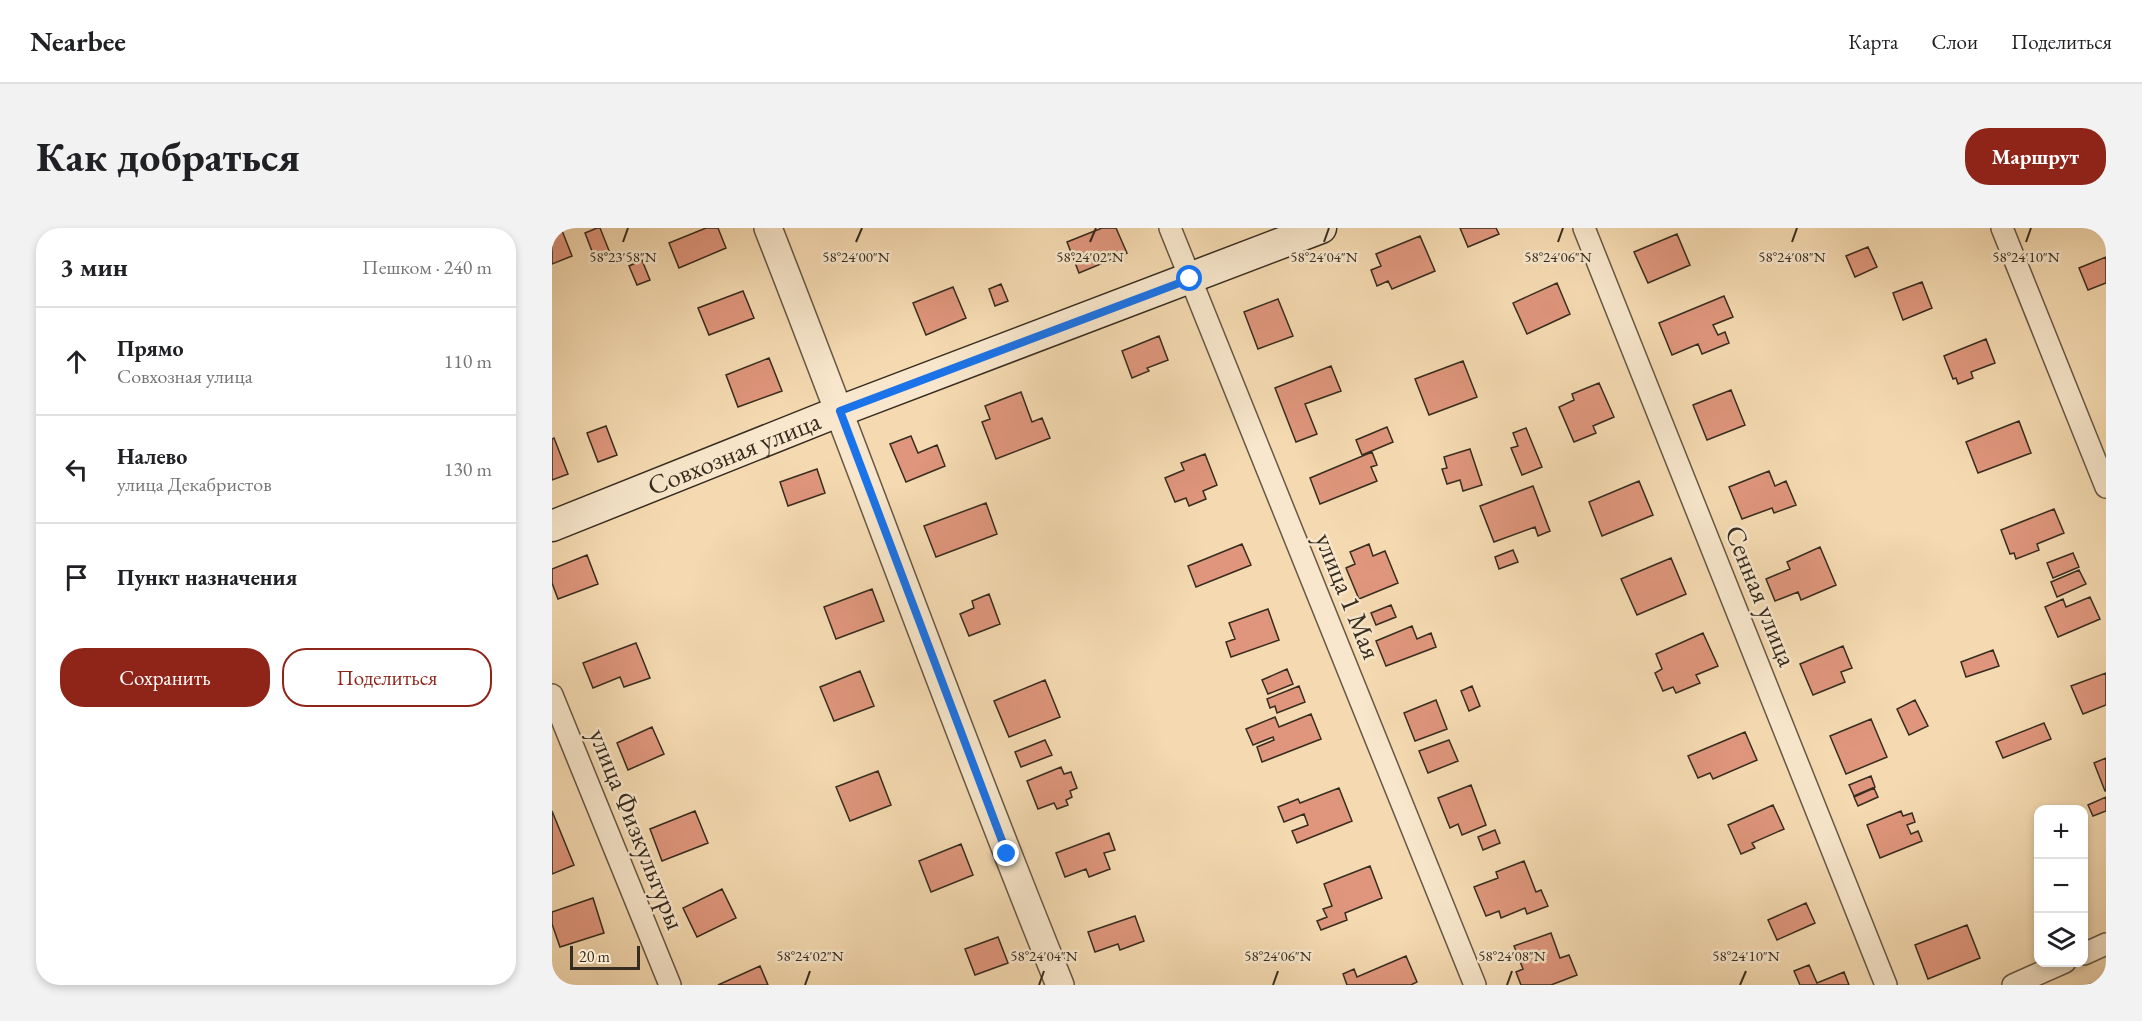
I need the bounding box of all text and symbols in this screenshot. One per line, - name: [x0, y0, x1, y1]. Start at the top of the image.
- text: Nearbee: [30, 23, 126, 59]
- text: Карта: [1848, 28, 1898, 55]
- text: Слои: [1931, 28, 1978, 55]
- text: Поделиться: [2011, 28, 2112, 55]
- button: Маршрут: [1965, 128, 2106, 185]
- text: Как добраться: [36, 129, 300, 184]
- text: 58°23'58"N: [589, 247, 657, 266]
- text: 58°24'00"N: [822, 247, 890, 266]
- text: 58°24'02"N: [1056, 247, 1124, 266]
- text: 58°24'04"N: [1290, 247, 1358, 266]
- text: 58°24'06"N: [1524, 247, 1592, 266]
- text: 58°24'08"N: [1758, 247, 1826, 266]
- text: 58°24'10"N: [1992, 247, 2060, 266]
- text: 3 мин: [60, 250, 128, 284]
- text: Пешком · 240 m: [362, 254, 492, 280]
- route start: [1176, 265, 1202, 291]
- text: Прямо: [117, 334, 184, 363]
- icon: ahead: [60, 345, 93, 378]
- text: 110 m: [444, 348, 492, 374]
- text: Совхозная улица: [117, 363, 253, 389]
- street label: Совхозная улица: [642, 403, 826, 503]
- text: Налево: [117, 442, 187, 471]
- icon: left: [60, 453, 93, 486]
- text: 130 m: [444, 456, 492, 482]
- text: улица Декабристов: [117, 471, 272, 497]
- street label: Сенная улица: [1717, 520, 1806, 672]
- street label: улица 1 Мая: [1307, 527, 1390, 664]
- icon: arrive: [60, 561, 93, 594]
- text: Пункт назначения: [117, 563, 297, 592]
- button: Сохранить: [60, 648, 270, 707]
- button: Поделиться: [282, 648, 492, 707]
- street label: улица Физкультуры: [581, 723, 694, 934]
- map controls: [2034, 805, 2088, 967]
- button: +: [2034, 805, 2088, 859]
- route end: [993, 840, 1019, 866]
- button: −: [2034, 859, 2088, 913]
- button: layers: [2034, 913, 2088, 967]
- scale bar: [570, 943, 640, 970]
- text: 20 m: [579, 946, 610, 967]
- text: 58°24'02"N: [776, 946, 844, 965]
- text: 58°24'04"N: [1010, 946, 1078, 965]
- text: 58°24'06"N: [1244, 946, 1312, 965]
- text: 58°24'08"N: [1478, 946, 1546, 965]
- text: 58°24'10"N: [1712, 946, 1780, 965]

